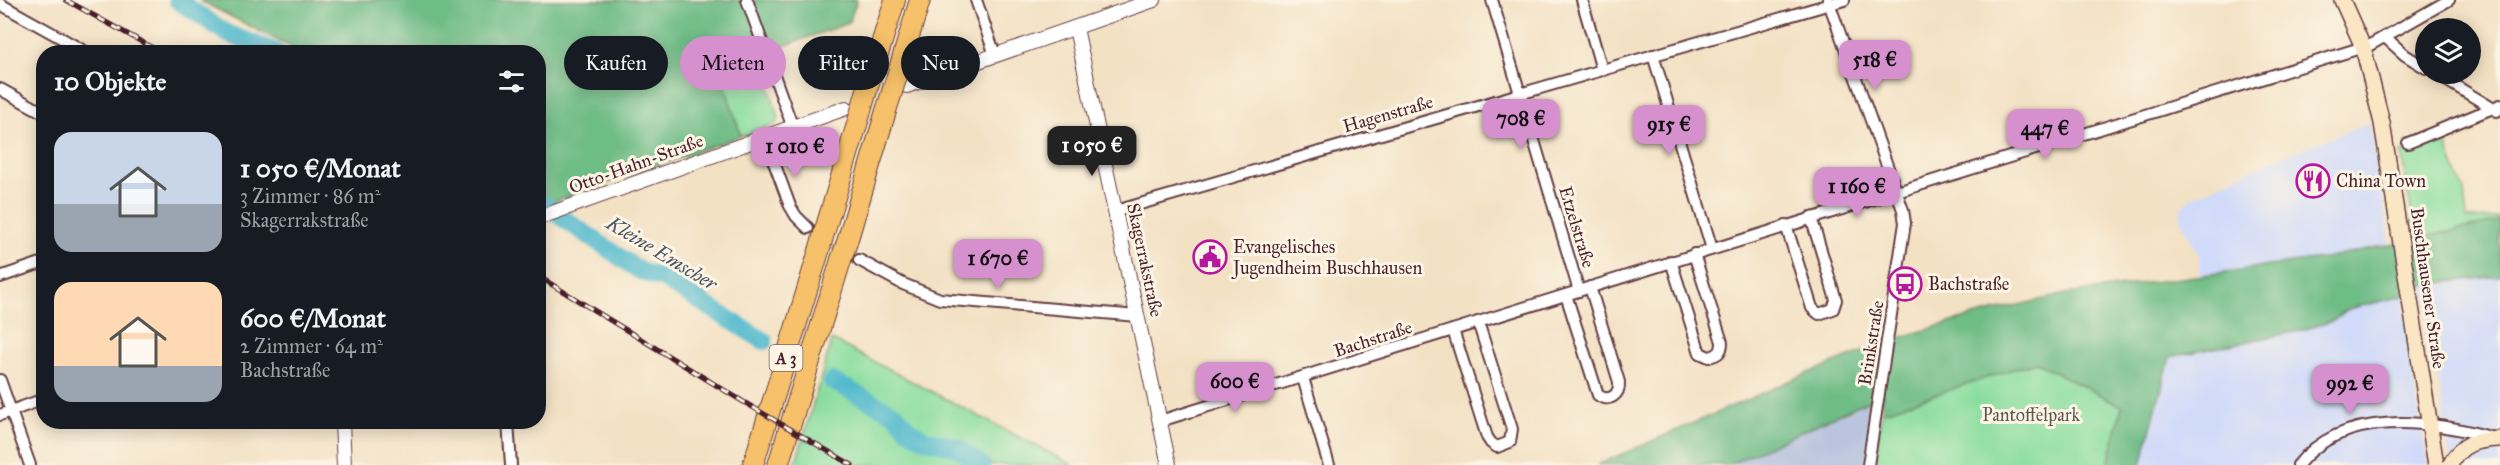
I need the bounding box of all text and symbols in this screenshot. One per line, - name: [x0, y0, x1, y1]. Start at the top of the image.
- map controls: [2415, 18, 2481, 84]
- button: layers: [2415, 18, 2481, 84]
- chip: Kaufen: [564, 36, 668, 90]
- chip: Mieten: [680, 36, 786, 90]
- chip: Filter: [798, 36, 889, 90]
- chip: Neu: [901, 36, 980, 90]
- pin: 518 €: [1833, 40, 1917, 91]
- text: 518 €: [1853, 47, 1897, 71]
- text: 10 Objekte: [54, 65, 166, 97]
- icon: filters: [495, 65, 528, 98]
- street label: Hagenstraße: [1340, 91, 1436, 138]
- pin: 708 €: [1479, 99, 1563, 150]
- pin: 915 €: [1627, 105, 1711, 156]
- text: 708 €: [1496, 106, 1546, 130]
- pin: 447 €: [2003, 109, 2087, 160]
- text: 915 €: [1647, 112, 1691, 136]
- text: 447 €: [2021, 116, 2069, 140]
- pin: 1 050 €: [1037, 126, 1147, 177]
- pin: 1 010 €: [740, 127, 850, 178]
- street label: Otto-Hahn-Straße: [566, 130, 706, 198]
- text: 1 050 €: [1061, 133, 1123, 157]
- text: 1 010 €: [765, 134, 825, 158]
- text: 1 050 €/Monat: [240, 152, 401, 184]
- icon: home: [102, 156, 174, 228]
- restaurant icon: China Town: [2295, 163, 2331, 199]
- pin: 1 160 €: [1802, 167, 1912, 218]
- place label: China Town: [2336, 170, 2426, 192]
- text: 1 160 €: [1828, 174, 1886, 198]
- text: 3 Zimmer · 86 m²: [240, 184, 380, 208]
- street label: Etzelstraße: [1554, 184, 1600, 270]
- street label: Skagerrakstraße: [1121, 201, 1168, 319]
- street label: Buschhausener Straße: [2406, 206, 2450, 370]
- text: Skagerrakstraße: [240, 208, 369, 232]
- water label: Kleine Emscher: [602, 210, 723, 296]
- place label: Evangelisches Jugendheim Buschhausen: [1231, 236, 1422, 280]
- pin: 1 670 €: [943, 239, 1053, 290]
- public building icon: Evangelisches Jugendheim Buschhausen: [1192, 239, 1228, 275]
- text: 1 670 €: [967, 246, 1029, 270]
- bus stop icon: Bachstraße: [1887, 266, 1923, 302]
- place label: Bachstraße: [1928, 273, 2009, 295]
- street label: Brinkstraße: [1853, 299, 1889, 387]
- text: 600 €/Monat: [240, 302, 386, 334]
- icon: home: [102, 306, 174, 378]
- street label: Bachstraße: [1331, 316, 1415, 362]
- text: 2 Zimmer · 64 m²: [240, 334, 383, 358]
- road number: A 3: [770, 345, 802, 371]
- text: Bachstraße: [240, 358, 330, 382]
- pin: 600 €: [1193, 362, 1277, 413]
- pin: 992 €: [2308, 364, 2392, 415]
- text: 600 €: [1210, 369, 1260, 393]
- text: 992 €: [2326, 371, 2374, 395]
- park label: Pantoffelpark: [1982, 404, 2080, 426]

